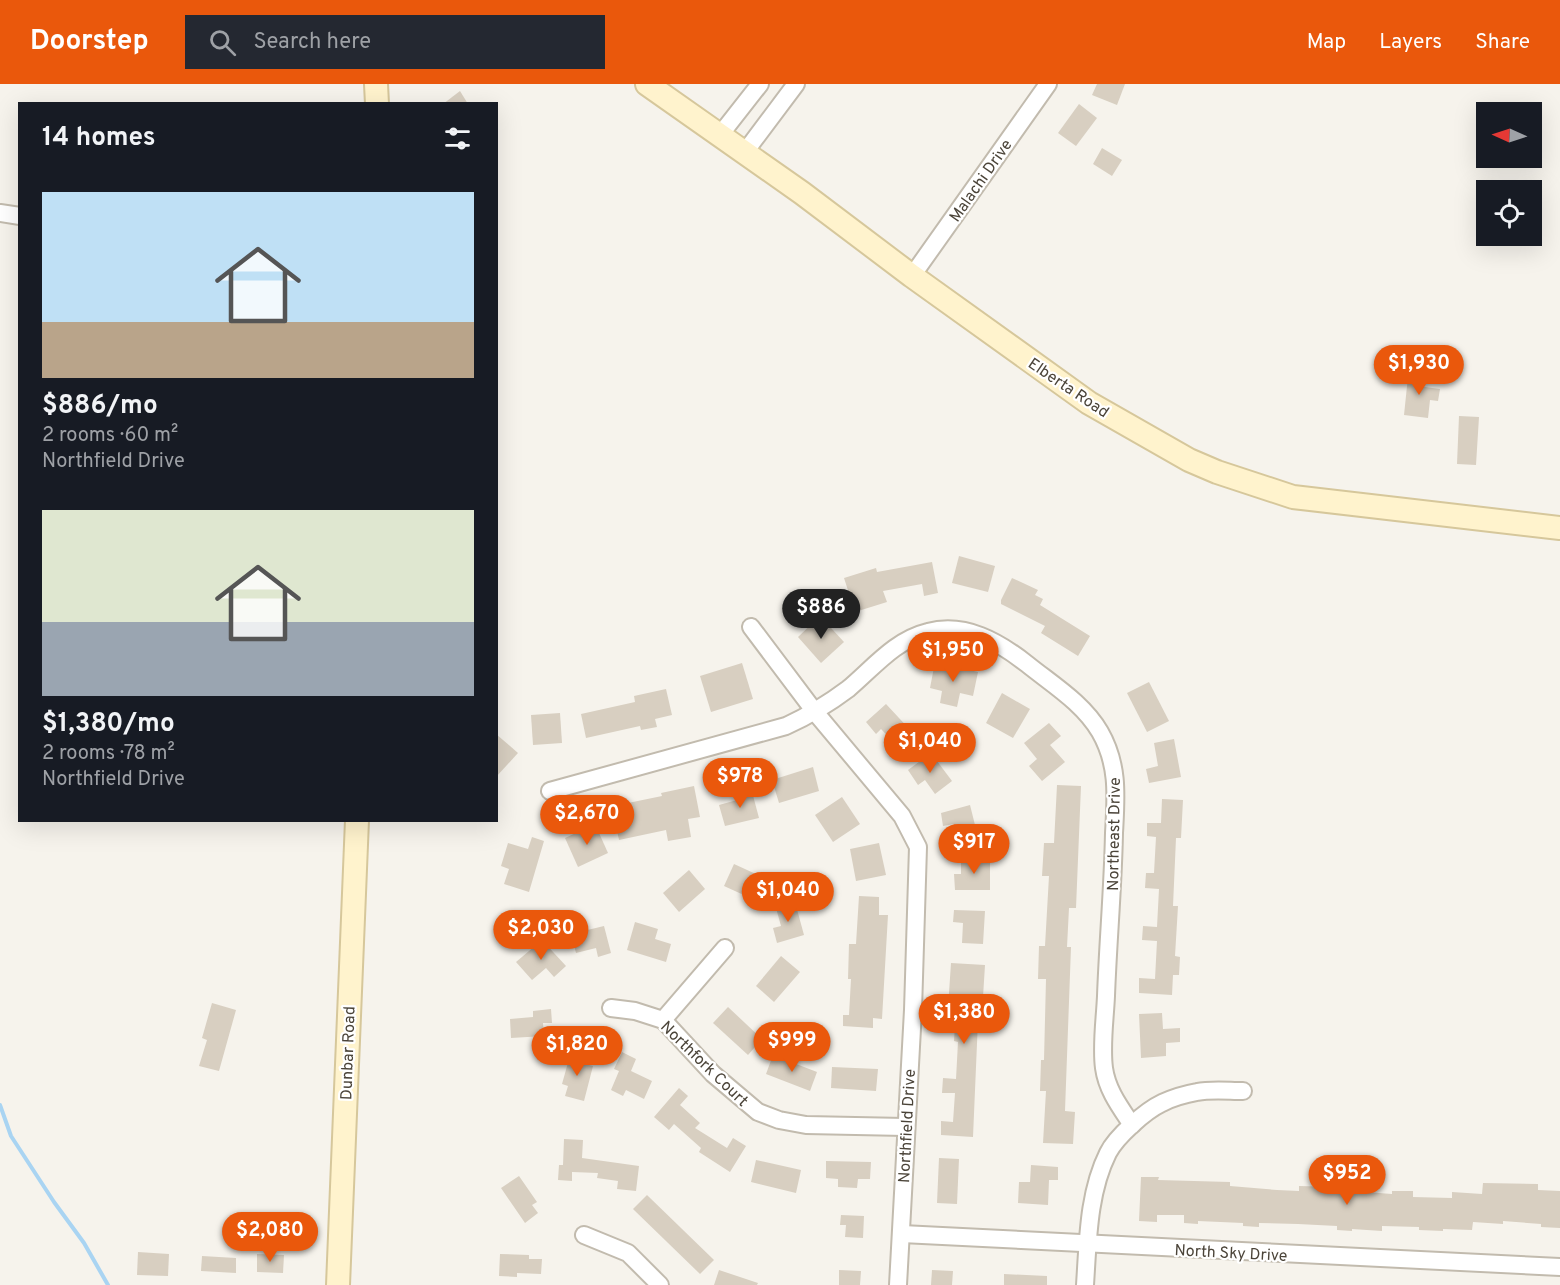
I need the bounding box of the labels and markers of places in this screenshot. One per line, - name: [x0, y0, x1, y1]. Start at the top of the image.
- pin: $1,930: [1370, 345, 1468, 396]
- pin: $886: [785, 589, 857, 640]
- pin: $1,950: [904, 632, 1002, 683]
- pin: $1,040: [881, 723, 979, 774]
- pin: $978: [704, 758, 776, 809]
- pin: $2,670: [538, 795, 636, 846]
- pin: $917: [938, 824, 1010, 875]
- pin: $1,040: [739, 872, 837, 923]
- pin: $2,030: [492, 910, 590, 961]
- pin: $1,380: [915, 994, 1013, 1045]
- pin: $999: [756, 1022, 828, 1073]
- pin: $1,820: [528, 1026, 626, 1077]
- pin: $952: [1311, 1155, 1383, 1206]
- pin: $2,080: [221, 1212, 319, 1263]

